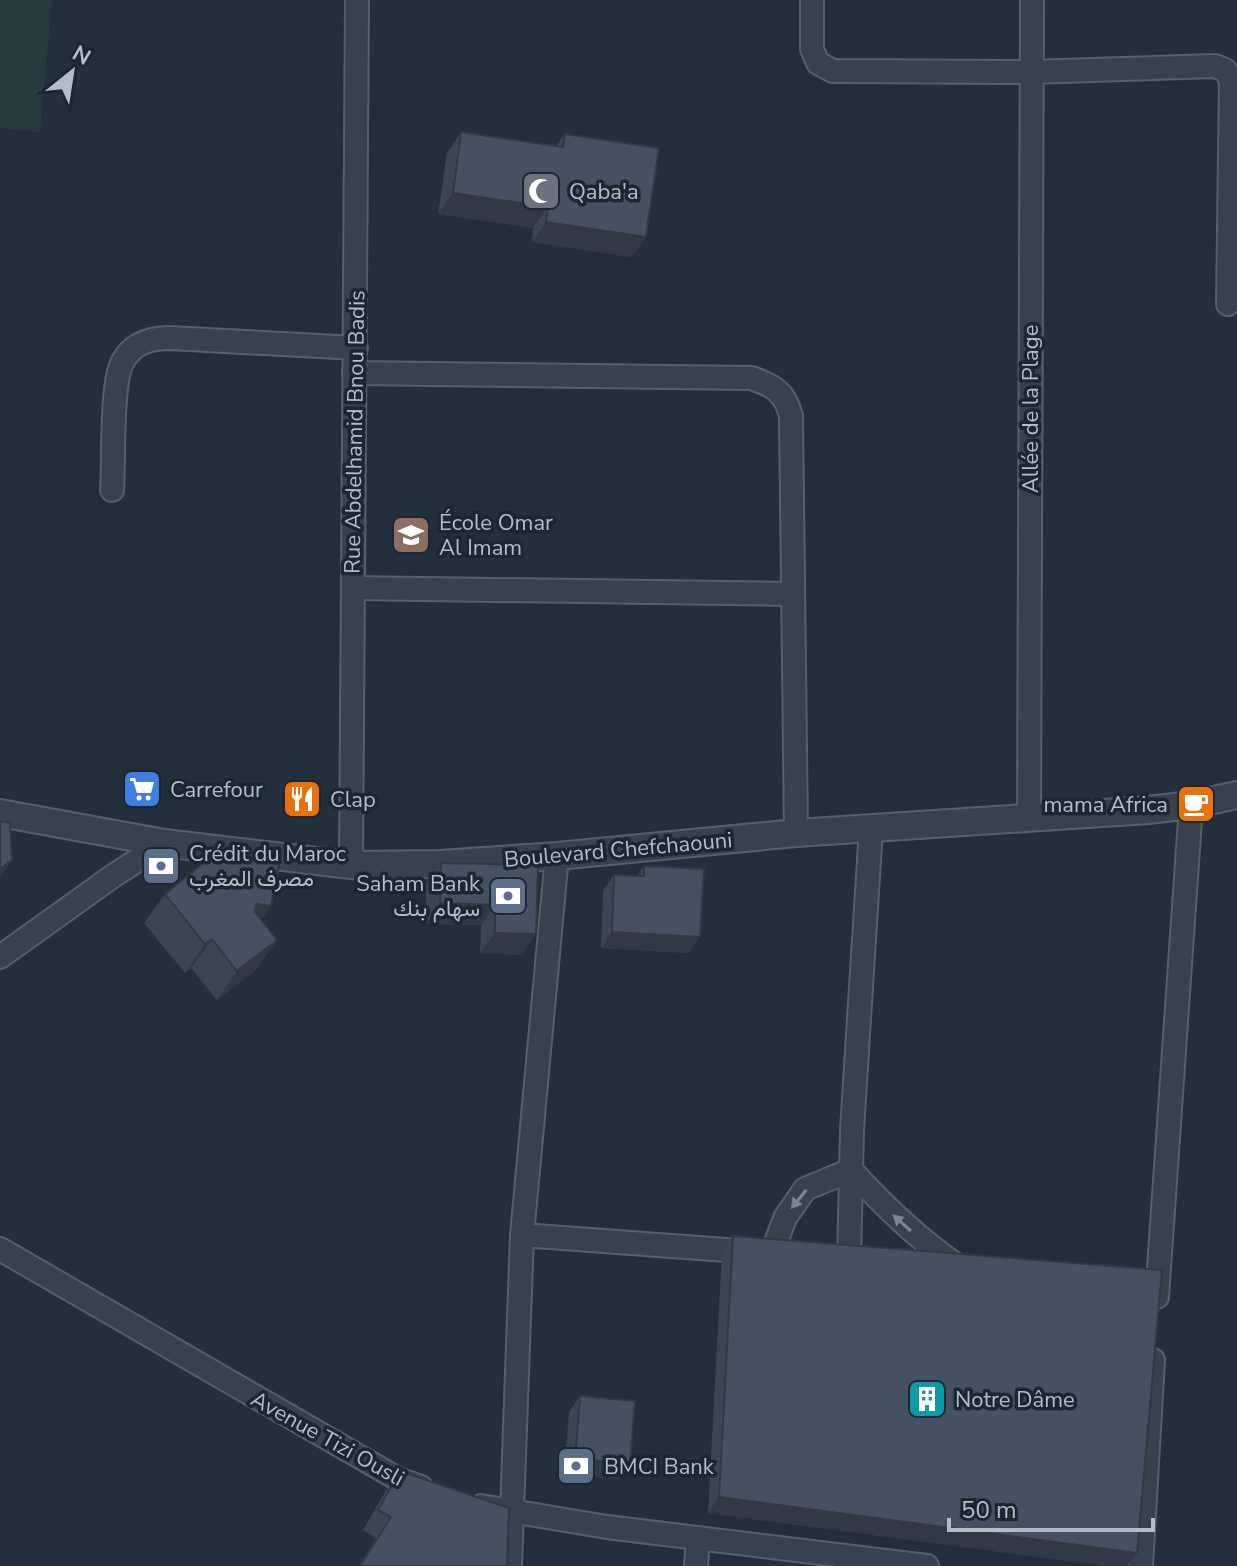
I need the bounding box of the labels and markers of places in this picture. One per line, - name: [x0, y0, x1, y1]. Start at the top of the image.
- mosque icon: Qaba'a: [520, 170, 562, 212]
- place label: Qaba'a: [569, 177, 639, 207]
- place label: École Omar Al Imam: [439, 508, 553, 563]
- school or university icon: École Omar Al Imam: [390, 514, 432, 556]
- supermarket icon: Carrefour: [121, 768, 163, 810]
- place label: Carrefour: [170, 775, 263, 805]
- restaurant icon: Clap: [281, 778, 323, 820]
- cafe icon: mama Africa: [1175, 783, 1217, 825]
- place label: Clap: [330, 785, 376, 815]
- place label: mama Africa: [1043, 790, 1168, 820]
- place label: Crédit du Maroc مصرف المغرب: [189, 839, 346, 894]
- bank icon: Crédit du Maroc مصرف المغرب: [140, 845, 182, 887]
- place label: Saham Bank سهام بنك: [356, 869, 481, 924]
- bank icon: Saham Bank سهام بنك: [487, 875, 529, 917]
- building icon: Notre Dâme: [906, 1378, 948, 1420]
- place label: Notre Dâme: [955, 1385, 1075, 1415]
- bank icon: BMCI Bank: [555, 1445, 597, 1487]
- place label: BMCI Bank: [604, 1452, 715, 1482]

